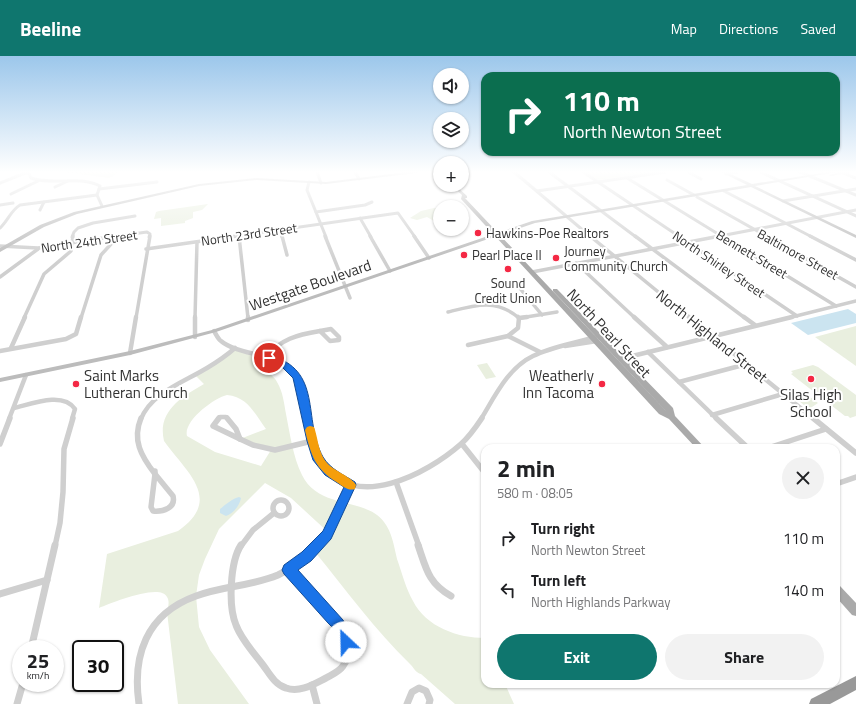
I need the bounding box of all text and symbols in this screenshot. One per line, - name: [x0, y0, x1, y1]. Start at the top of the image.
- text: Beeline: [20, 14, 81, 43]
- text: Map: [671, 18, 697, 39]
- text: Directions: [719, 18, 778, 39]
- text: Saved: [800, 18, 836, 39]
- map controls: [433, 68, 469, 236]
- button: sound: [433, 68, 469, 104]
- text: 110 m: [563, 79, 640, 122]
- icon: right: [497, 88, 549, 140]
- button: layers: [433, 112, 469, 148]
- text: North Newton Street: [563, 118, 721, 145]
- button: +: [433, 156, 469, 192]
- button: −: [433, 200, 469, 236]
- street label: North 23rd Street: [200, 217, 299, 251]
- place label: Hawkins-Poe Realtors: [486, 223, 609, 243]
- street label: Baltimore Street: [754, 223, 843, 285]
- street label: North 24th Street: [40, 224, 139, 258]
- street label: Bennett Street: [712, 225, 792, 284]
- street label: North Shirley Street: [669, 226, 770, 303]
- marker: Hawkins-Poe Realtors: [473, 228, 483, 238]
- place label: Journey Community Church: [564, 241, 668, 276]
- place label: Pearl Place II: [472, 245, 542, 265]
- marker: Pearl Place II: [459, 250, 469, 260]
- street label: Westgate Boulevard: [246, 253, 374, 317]
- marker: Journey Community Church: [551, 253, 561, 263]
- marker: Sound Credit Union: [503, 264, 513, 274]
- place label: Sound Credit Union: [474, 273, 542, 308]
- street label: North Pearl Street: [562, 283, 657, 383]
- street label: North Highland Street: [651, 284, 773, 389]
- pin: [252, 341, 286, 375]
- icon: arrive: [258, 347, 280, 369]
- place label: Saint Marks Lutheran Church: [84, 364, 188, 404]
- place label: Weatherly Inn Tacoma: [522, 364, 594, 404]
- marker: Silas High School: [806, 374, 816, 384]
- marker: Saint Marks Lutheran Church: [71, 379, 81, 389]
- marker: Weatherly Inn Tacoma: [597, 379, 607, 389]
- place label: Silas High School: [780, 383, 842, 423]
- text: 2 min: [497, 450, 555, 486]
- button: close: [782, 457, 824, 499]
- text: 580 m · 08:05: [497, 483, 573, 503]
- text: Turn right: [531, 517, 595, 540]
- icon: right: [497, 527, 519, 549]
- text: 110 m: [783, 527, 824, 550]
- text: North Newton Street: [531, 540, 645, 560]
- text: Turn left: [531, 569, 586, 592]
- icon: left: [497, 579, 519, 601]
- text: 140 m: [783, 579, 824, 602]
- text: North Highlands Parkway: [531, 592, 671, 612]
- position arrow: [325, 621, 367, 663]
- button: Exit: [497, 634, 657, 680]
- button: Share: [665, 634, 824, 680]
- speed limit sign: 30: [72, 640, 124, 692]
- text: 25: [27, 645, 49, 676]
- text: km/h: [27, 668, 49, 683]

